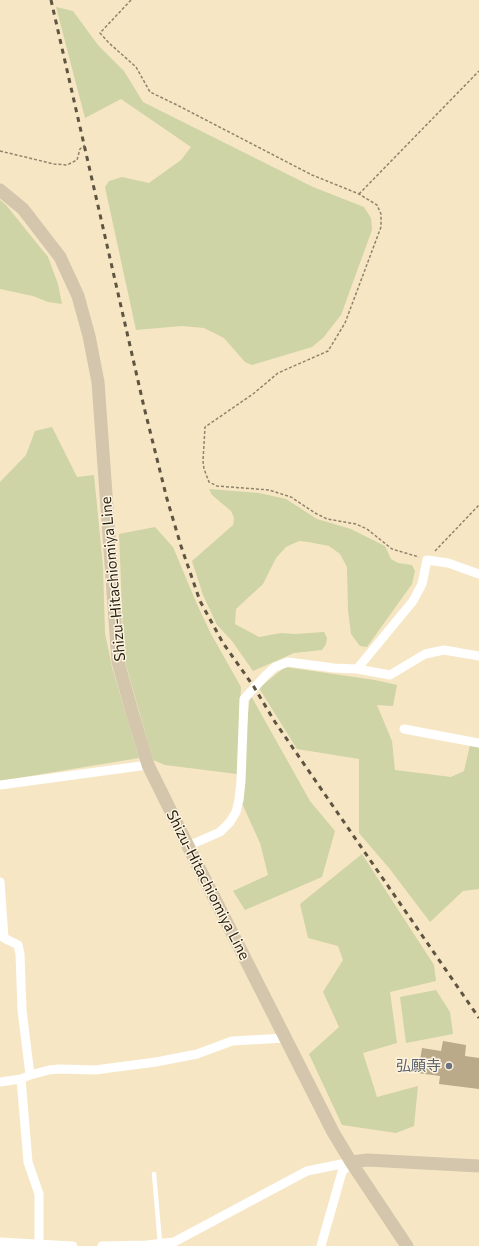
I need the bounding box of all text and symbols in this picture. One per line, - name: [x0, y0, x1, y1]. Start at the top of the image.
- street label: Shizu-Hitachiomiya Line: [97, 496, 129, 662]
- street label: Shizu-Hitachiomiya Line: [162, 807, 254, 963]
- place label: 弘願寺: [396, 1057, 441, 1075]
- marker: 弘願寺: [444, 1061, 454, 1071]

